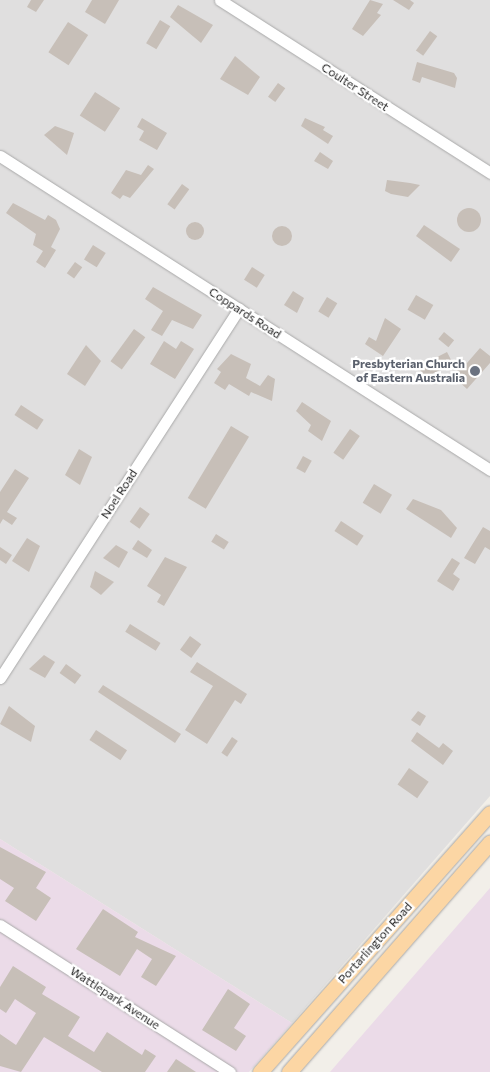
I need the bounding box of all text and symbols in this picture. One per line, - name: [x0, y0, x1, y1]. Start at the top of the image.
- street label: Coulter Street: [319, 60, 391, 114]
- street label: Coppards Road: [206, 284, 284, 342]
- place label: Presbyterian Church of Eastern Australia: [352, 357, 465, 385]
- marker: Presbyterian Church of Eastern Australia: [469, 365, 481, 377]
- street label: Noel Road: [98, 467, 140, 521]
- street label: Portarlington Road: [335, 900, 415, 986]
- street label: Wattlepark Avenue: [67, 964, 163, 1032]

